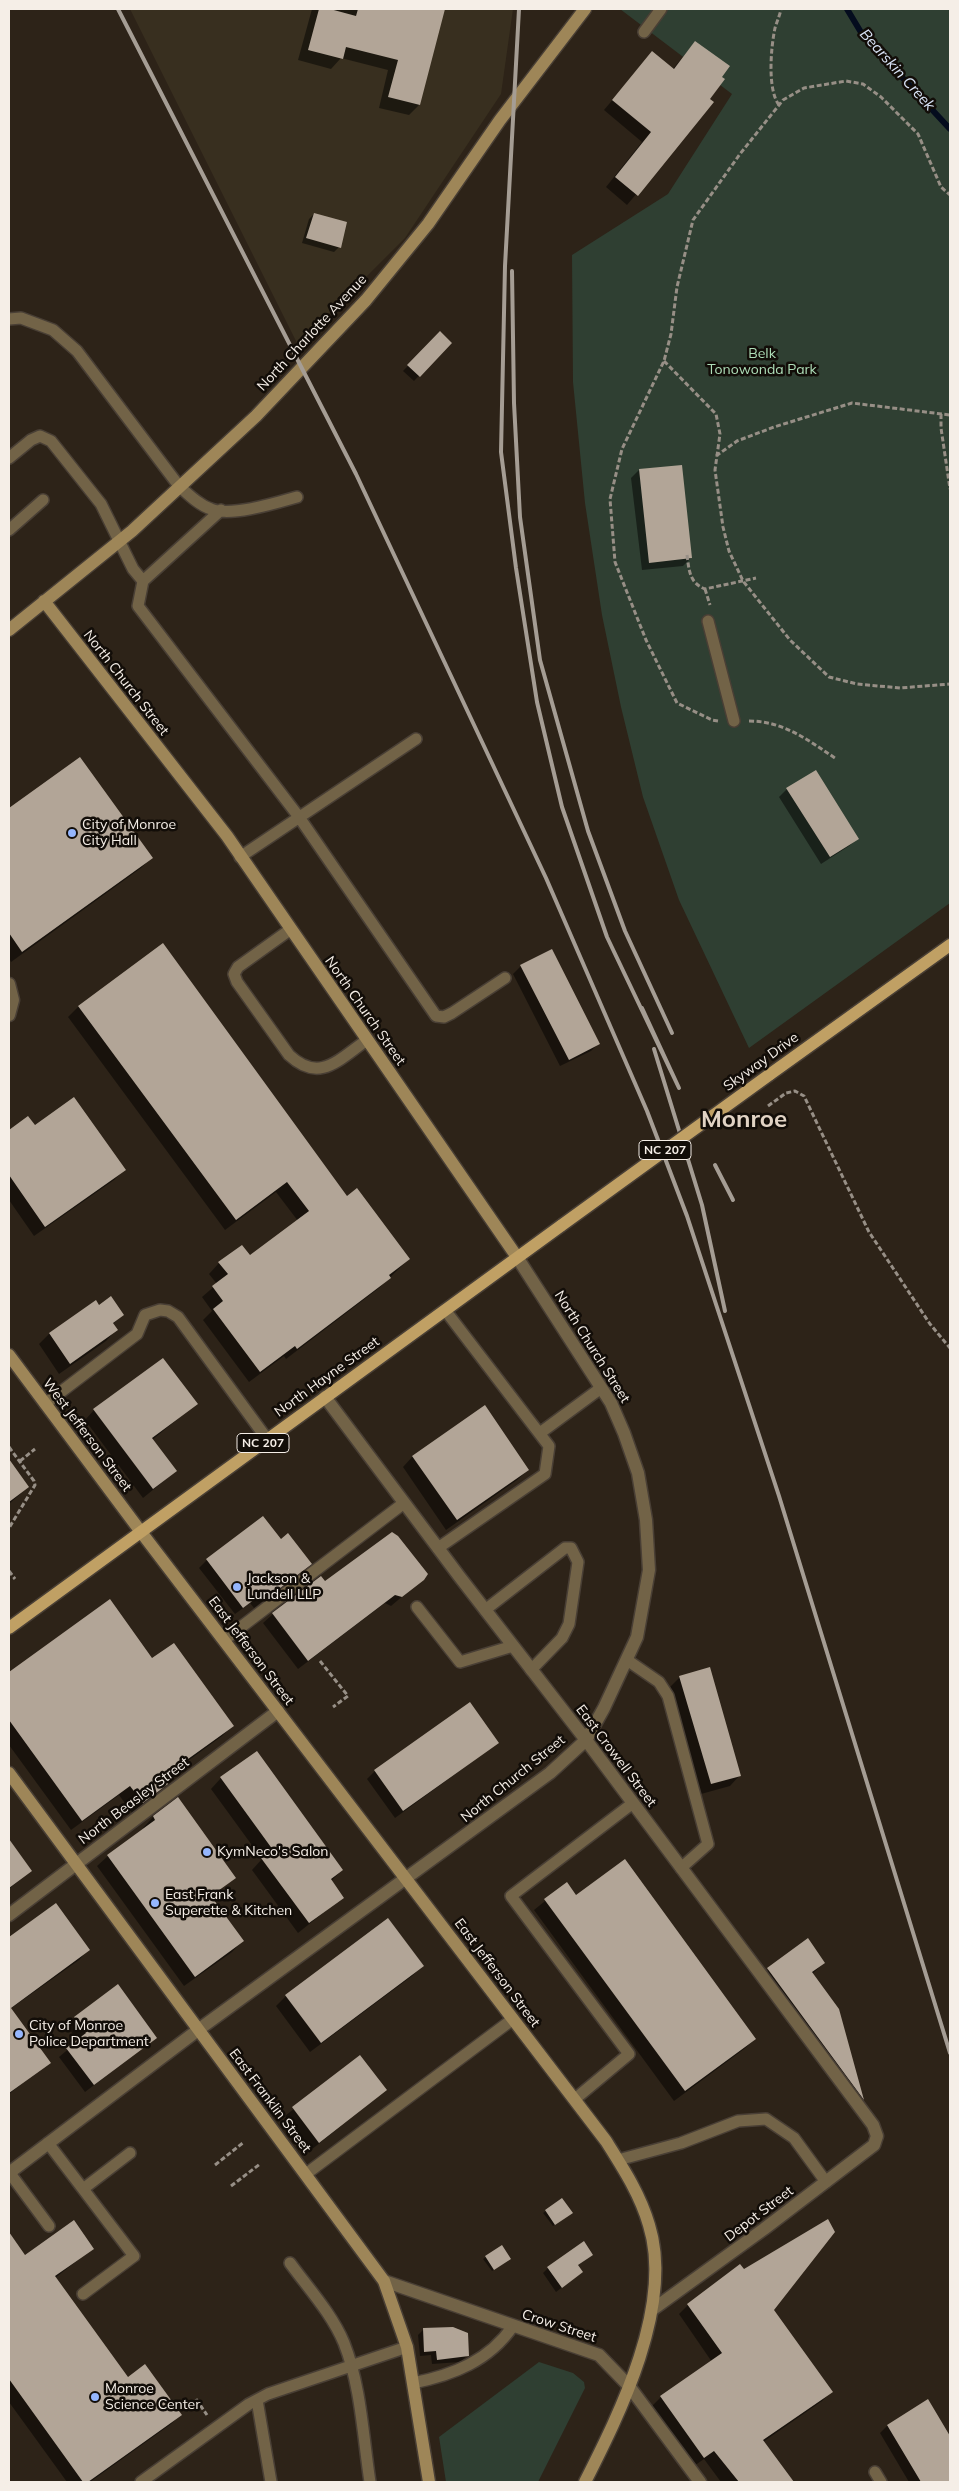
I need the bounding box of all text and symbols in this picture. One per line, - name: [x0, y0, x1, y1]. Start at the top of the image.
- water label: Bearskin Creek: [856, 25, 938, 115]
- street label: North Charlotte Avenue: [254, 271, 370, 395]
- park label: Belk Tonowonda Park: [707, 346, 817, 378]
- street label: North Church Street: [80, 627, 172, 739]
- place label: City of Monroe City Hall: [82, 817, 176, 850]
- marker: City of Monroe City Hall: [66, 827, 78, 839]
- street label: North Church Street: [321, 953, 409, 1069]
- street label: Skyway Drive: [720, 1029, 802, 1095]
- district label: Monroe: [701, 1106, 787, 1134]
- road number: NC 207: [639, 1140, 691, 1160]
- street label: North Church Street: [551, 1288, 633, 1406]
- street label: North Hayne Street: [271, 1333, 383, 1421]
- street label: West Jefferson Street: [39, 1375, 135, 1495]
- road number: NC 207: [237, 1434, 289, 1452]
- place label: Jackson & Lundell LLP: [247, 1571, 321, 1604]
- marker: Jackson & Lundell LLP: [231, 1581, 243, 1593]
- street label: East Jefferson Street: [205, 1593, 297, 1709]
- street label: East Crowell Street: [572, 1702, 660, 1810]
- street label: North Church Street: [458, 1732, 568, 1826]
- street label: North Beasley Street: [76, 1754, 192, 1848]
- place label: KymNeco's Salon: [217, 1844, 328, 1860]
- marker: KymNeco's Salon: [201, 1846, 213, 1858]
- place label: East Frank Superette & Kitchen: [165, 1887, 292, 1920]
- marker: East Frank Superette & Kitchen: [149, 1897, 161, 1909]
- street label: East Jefferson Street: [451, 1915, 543, 2031]
- place label: City of Monroe Police Department: [29, 2018, 149, 2050]
- marker: City of Monroe Police Department: [13, 2028, 25, 2040]
- street label: East Franklin Street: [225, 2046, 315, 2156]
- street label: Depot Street: [721, 2183, 797, 2245]
- street label: Crow Street: [520, 2306, 598, 2346]
- place label: Monroe Science Center: [105, 2381, 200, 2414]
- marker: Monroe Science Center: [89, 2391, 101, 2403]

